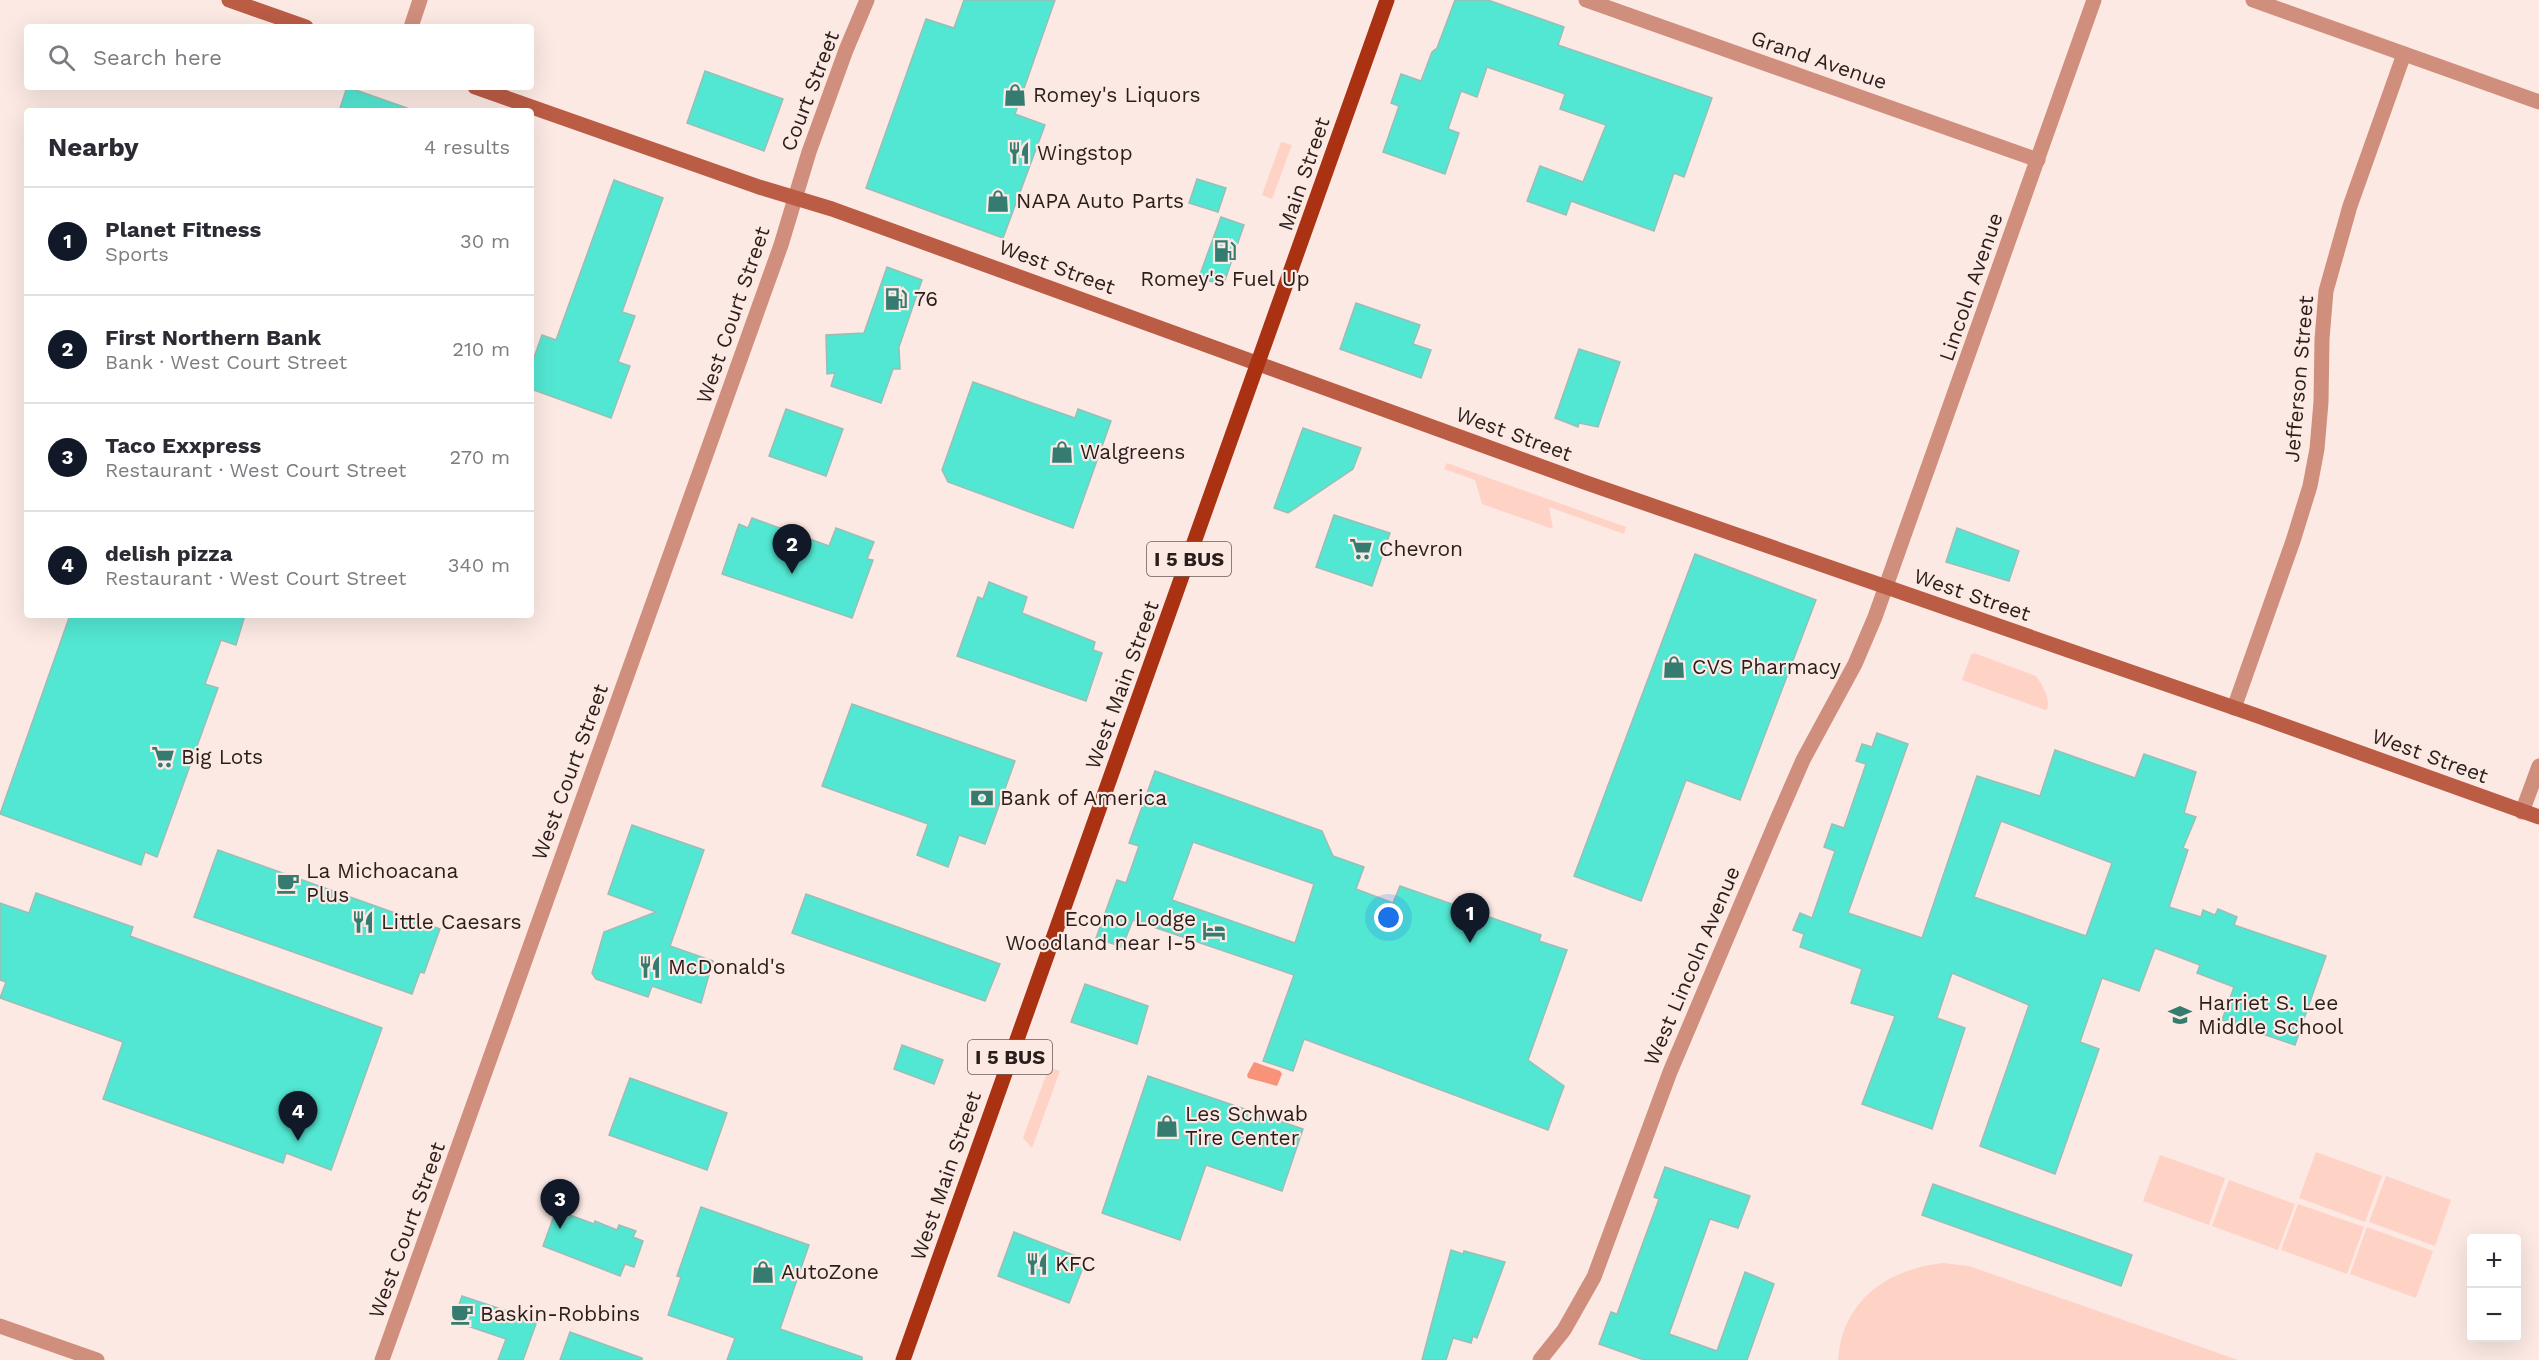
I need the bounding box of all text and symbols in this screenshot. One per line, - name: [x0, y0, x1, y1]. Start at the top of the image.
- search box: [24, 24, 534, 90]
- street label: Grand Avenue: [1748, 25, 1890, 94]
- street label: Court Street: [775, 27, 844, 155]
- icon: search: [45, 41, 78, 74]
- text: Search here: [93, 45, 222, 70]
- shop icon: Romey's Liquors: [1002, 82, 1028, 108]
- place label: Romey's Liquors: [1033, 82, 1201, 107]
- street label: Main Street: [1272, 113, 1335, 234]
- text: Nearby: [48, 132, 139, 162]
- text: 4 results: [424, 135, 510, 159]
- restaurant icon: Wingstop: [1006, 140, 1032, 166]
- place label: Wingstop: [1037, 140, 1133, 165]
- shop icon: NAPA Auto Parts: [985, 188, 1011, 214]
- place label: NAPA Auto Parts: [1016, 188, 1184, 213]
- street label: Lincoln Avenue: [1933, 209, 2008, 364]
- text: Planet Fitness: [105, 217, 261, 242]
- street label: West Court Street: [690, 223, 775, 407]
- text: 1: [63, 229, 72, 253]
- text: 30 m: [460, 229, 510, 253]
- street label: West Street: [996, 234, 1119, 299]
- fuel station icon: Romey's Fuel Up: [1212, 238, 1238, 264]
- text: Sports: [105, 242, 169, 266]
- place label: Romey's Fuel Up: [1140, 266, 1310, 291]
- fuel station icon: 76: [883, 286, 909, 312]
- place label: 76: [914, 286, 938, 311]
- street label: Jefferson Street: [2279, 294, 2318, 463]
- text: First Northern Bank: [105, 325, 321, 350]
- text: 2: [62, 337, 73, 361]
- text: 210 m: [452, 337, 510, 361]
- text: Bank · West Court Street: [105, 350, 347, 374]
- street label: West Street: [1453, 401, 1576, 466]
- text: Taco Exxpress: [105, 433, 261, 458]
- shop icon: Walgreens: [1049, 439, 1075, 465]
- place label: Walgreens: [1080, 439, 1185, 464]
- text: 3: [62, 445, 73, 469]
- text: 270 m: [450, 445, 510, 469]
- text: Restaurant · West Court Street: [105, 458, 406, 482]
- pin: 2: [772, 524, 812, 574]
- supermarket icon: Chevron: [1348, 536, 1374, 562]
- place label: Chevron: [1379, 536, 1463, 561]
- text: delish pizza: [105, 541, 232, 566]
- road number: I 5 BUS: [1147, 542, 1231, 576]
- text: 4: [61, 553, 74, 577]
- text: 340 m: [448, 553, 510, 577]
- street label: West Street: [1910, 563, 2034, 626]
- text: Restaurant · West Court Street: [105, 566, 406, 590]
- street label: West Main Street: [1079, 597, 1164, 772]
- shop icon: CVS Pharmacy: [1661, 654, 1687, 680]
- place label: CVS Pharmacy: [1692, 654, 1841, 679]
- street label: West Court Street: [526, 680, 613, 863]
- street label: West Street: [2369, 723, 2492, 788]
- supermarket icon: Big Lots: [150, 744, 176, 770]
- place label: Big Lots: [181, 744, 263, 769]
- bank icon: Bank of America: [969, 785, 995, 811]
- place label: Bank of America: [1000, 785, 1167, 810]
- place label: La Michoacana Plus: [306, 858, 459, 907]
- street label: West Lincoln Avenue: [1638, 862, 1745, 1069]
- cafe icon: La Michoacana Plus: [275, 870, 301, 896]
- pin: 1: [1450, 894, 1490, 943]
- your location: [1374, 903, 1403, 932]
- place label: Econo Lodge Woodland near I-5: [1005, 906, 1196, 955]
- restaurant icon: Little Caesars: [350, 909, 376, 935]
- place label: Little Caesars: [381, 909, 522, 934]
- hotel icon: Econo Lodge Woodland near I-5: [1201, 918, 1227, 944]
- restaurant icon: McDonald's: [637, 954, 663, 980]
- place label: McDonald's: [668, 954, 785, 979]
- place label: Harriet S. Lee Middle School: [2198, 990, 2344, 1039]
- school or university icon: Harriet S. Lee Middle School: [2167, 1002, 2193, 1028]
- road number: I 5 BUS: [968, 1040, 1052, 1074]
- street label: West Main Street: [905, 1088, 986, 1264]
- pin: 4: [278, 1092, 318, 1141]
- place label: Les Schwab Tire Center: [1185, 1101, 1308, 1150]
- shop icon: Les Schwab Tire Center: [1154, 1113, 1180, 1139]
- street label: West Court Street: [363, 1138, 450, 1321]
- pin: 3: [540, 1180, 580, 1229]
- map controls: [2467, 1234, 2521, 1342]
- button: +: [2467, 1234, 2521, 1288]
- restaurant icon: KFC: [1024, 1251, 1050, 1277]
- place label: KFC: [1055, 1251, 1096, 1276]
- shop icon: AutoZone: [750, 1259, 776, 1285]
- place label: AutoZone: [781, 1259, 879, 1284]
- button: −: [2467, 1288, 2521, 1342]
- cafe icon: Baskin-Robbins: [449, 1301, 475, 1327]
- place label: Baskin-Robbins: [480, 1301, 640, 1326]

